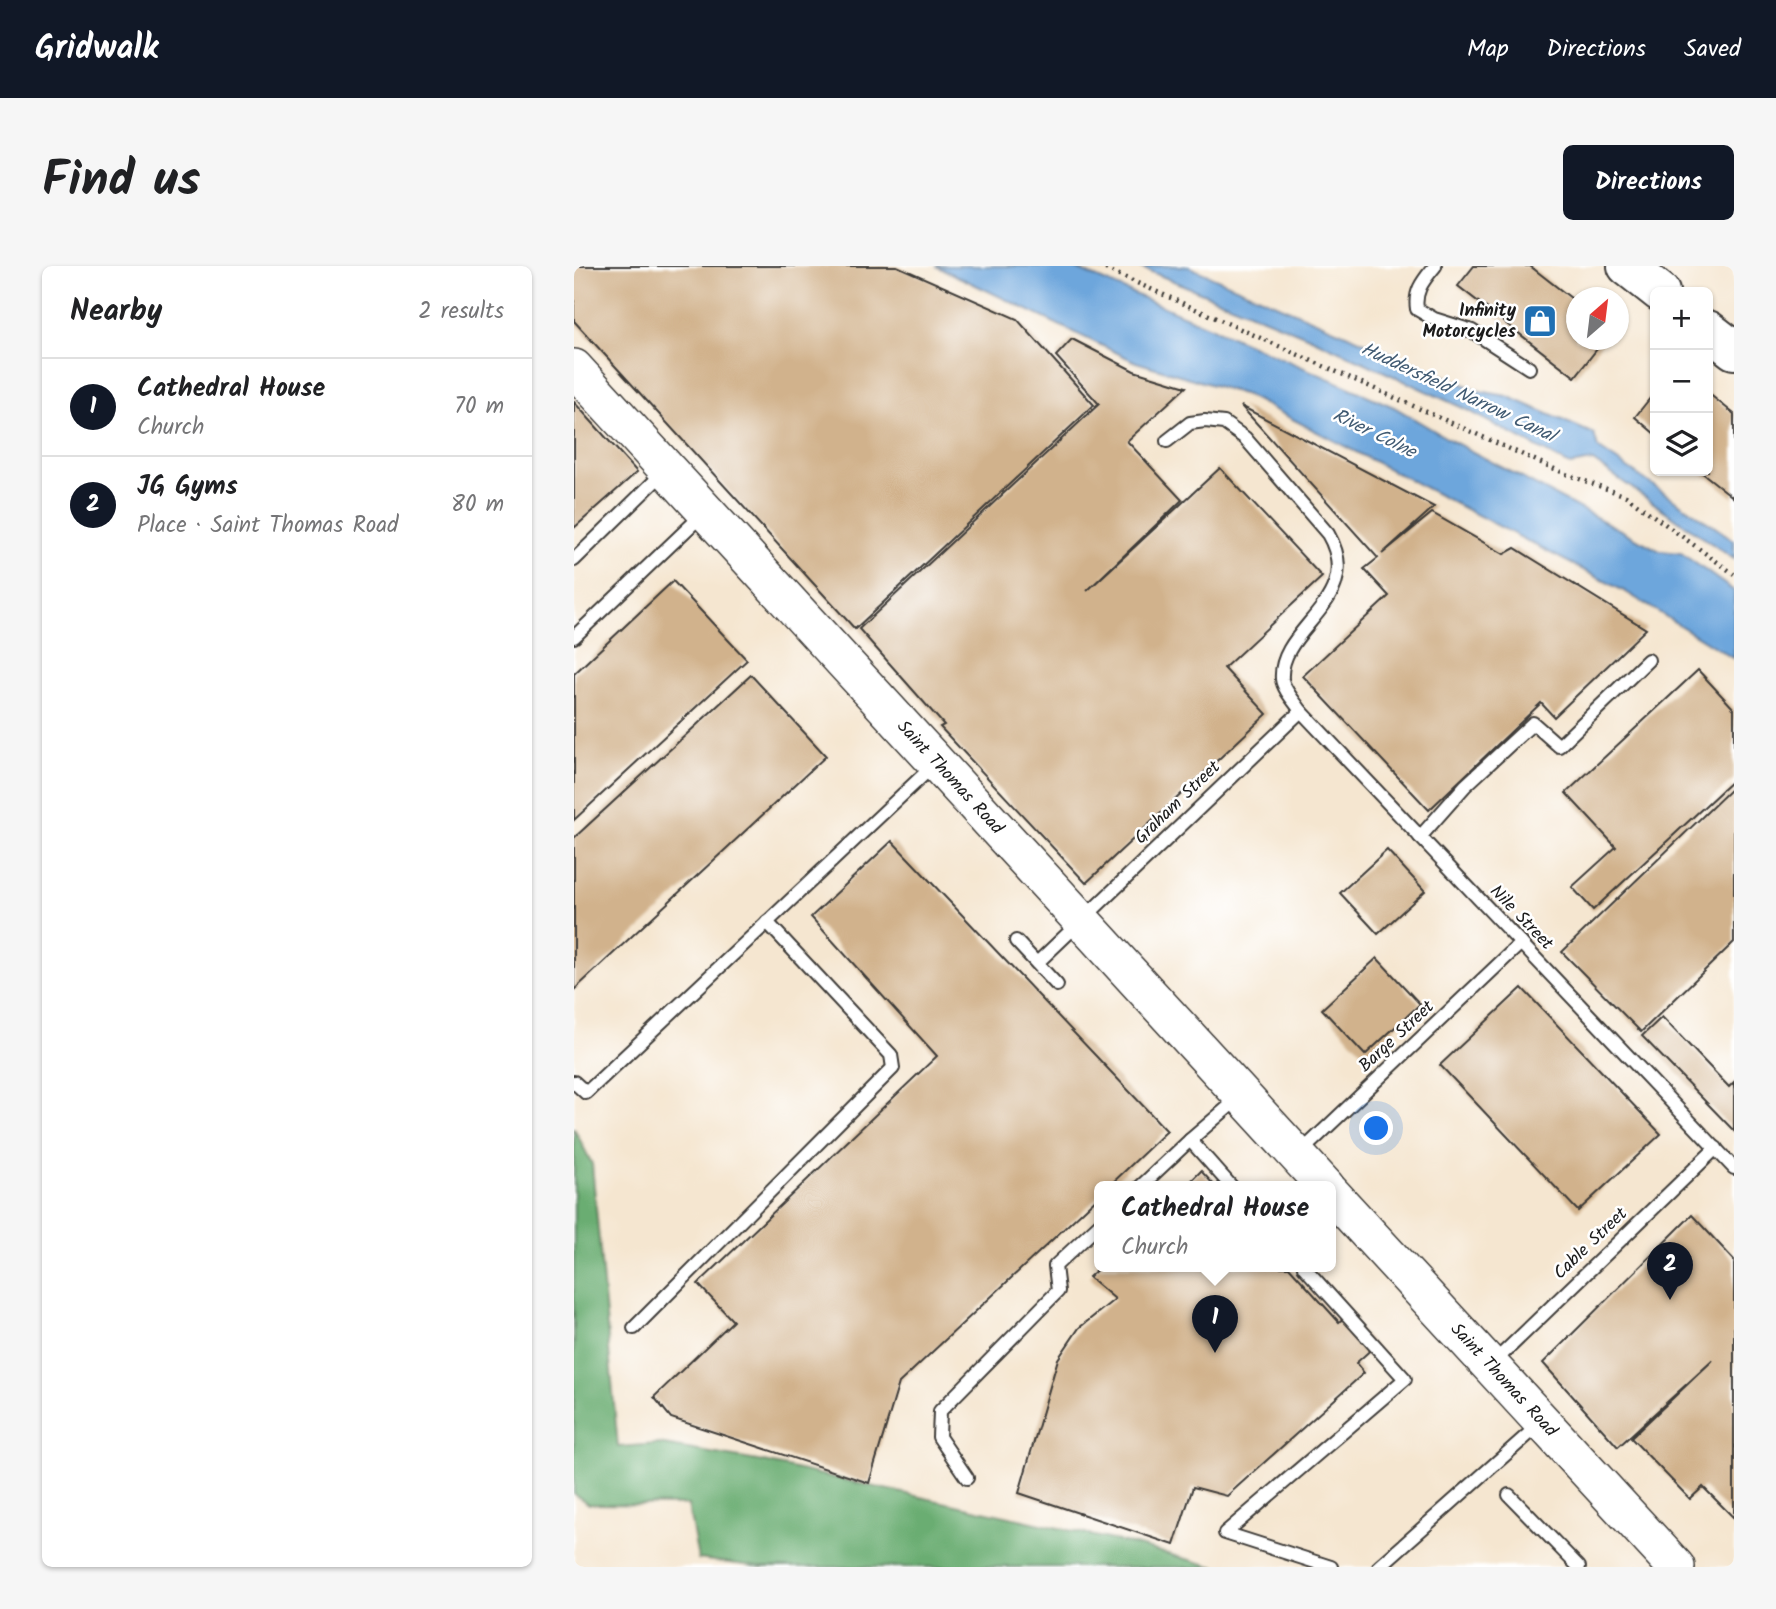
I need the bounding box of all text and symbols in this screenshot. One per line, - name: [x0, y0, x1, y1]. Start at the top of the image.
- text: Gridwalk: [35, 23, 158, 76]
- text: Map: [1467, 30, 1509, 69]
- text: Directions: [1547, 30, 1646, 69]
- text: Saved: [1684, 30, 1741, 69]
- text: Find us: [42, 143, 200, 221]
- button: Directions: [1563, 145, 1734, 220]
- north arrow: [1566, 287, 1629, 350]
- map controls: [1650, 287, 1713, 476]
- button: +: [1650, 287, 1713, 350]
- text: Nearby: [70, 288, 162, 336]
- text: 2 results: [418, 294, 504, 330]
- place label: Infinity Motorcycles: [1422, 297, 1517, 347]
- shop icon: Infinity Motorcycles: [1521, 302, 1559, 340]
- water label: Huddersfield Narrow Canal: [1356, 335, 1563, 453]
- button: −: [1650, 350, 1713, 413]
- text: Cathedral House: [137, 368, 325, 410]
- text: 1: [90, 389, 96, 425]
- text: 70 m: [454, 389, 504, 425]
- water label: River Colne: [1327, 401, 1423, 468]
- text: Church: [137, 410, 204, 446]
- button: layers: [1650, 413, 1713, 476]
- text: JG Gyms: [137, 466, 238, 508]
- text: 2: [86, 487, 100, 523]
- text: 80 m: [451, 487, 504, 523]
- text: Place · Saint Thomas Road: [137, 508, 399, 544]
- street label: Saint Thomas Road: [890, 713, 1011, 842]
- street label: Graham Street: [1128, 753, 1229, 852]
- street label: Nile Street: [1482, 878, 1561, 958]
- street label: Barge Street: [1352, 993, 1443, 1080]
- your location: [1359, 1111, 1393, 1145]
- popup: [1094, 1181, 1336, 1272]
- text: Cathedral House: [1121, 1188, 1309, 1230]
- street label: Cable Street: [1547, 1200, 1636, 1287]
- text: Church: [1121, 1230, 1188, 1266]
- pin: 2: [1647, 1242, 1693, 1300]
- pin: 1: [1192, 1295, 1238, 1353]
- street label: Saint Thomas Road: [1443, 1316, 1565, 1445]

